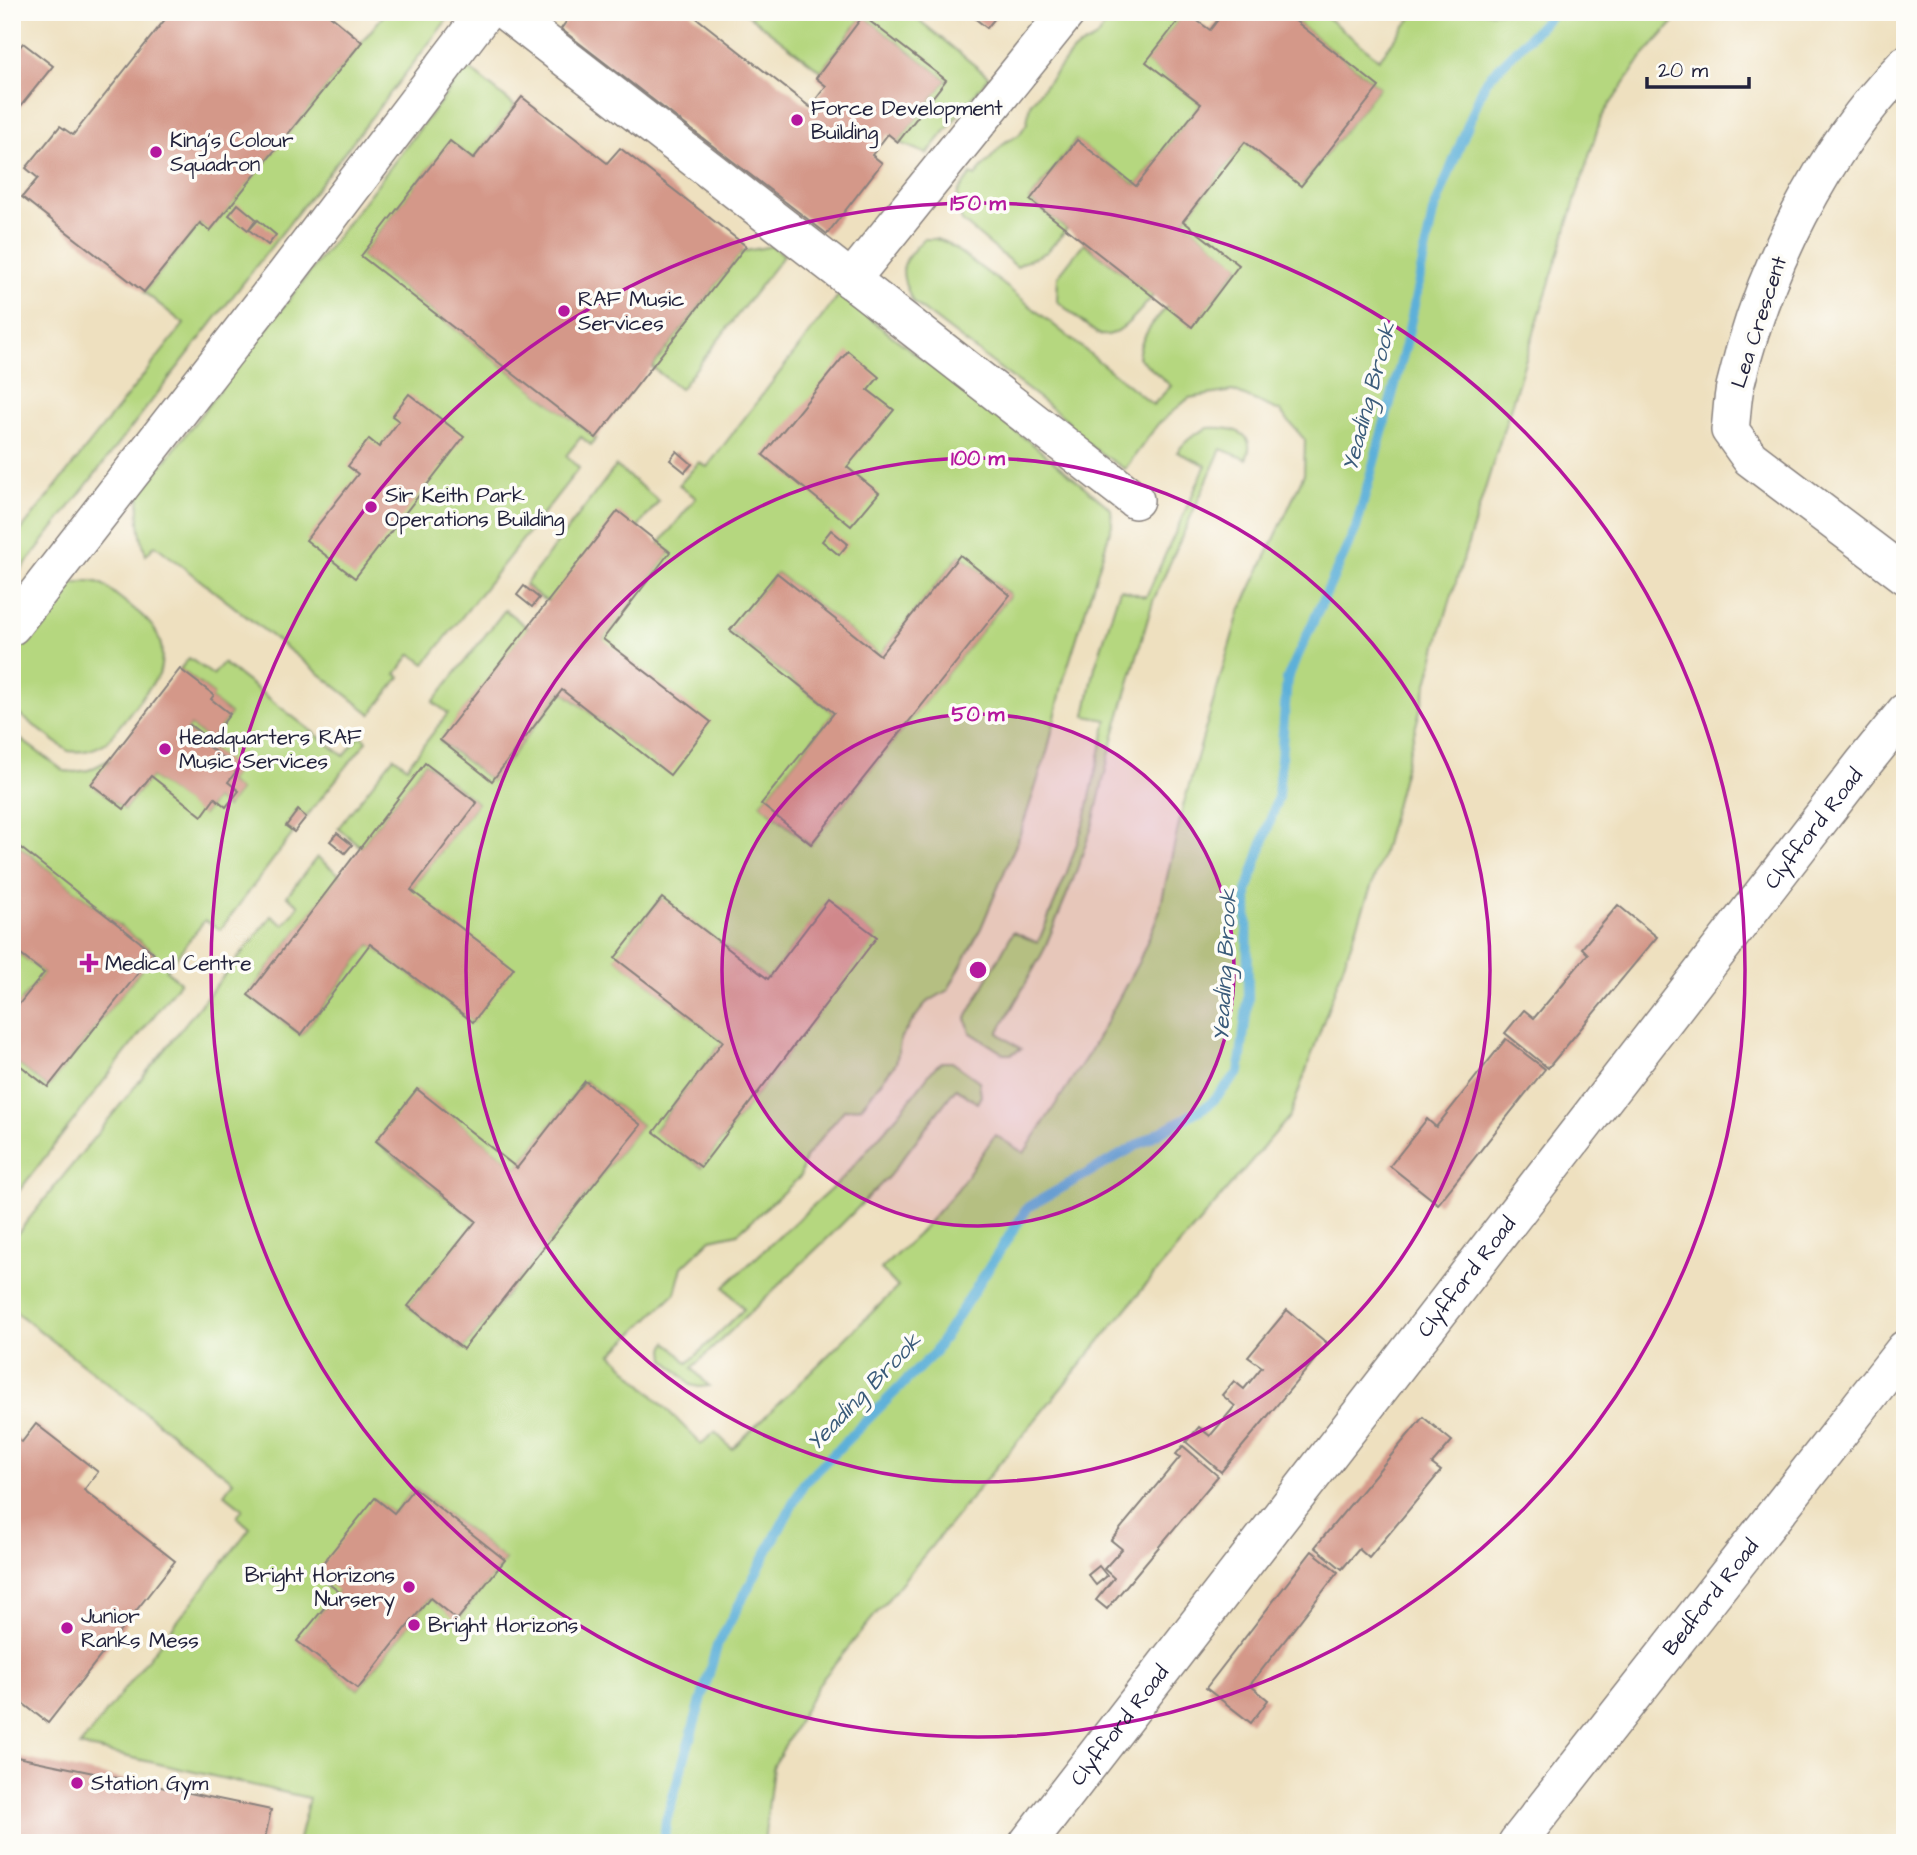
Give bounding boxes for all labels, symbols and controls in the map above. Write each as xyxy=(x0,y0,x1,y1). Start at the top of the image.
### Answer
scale bar xyxy=(1647,46,1749,90)
text: 20 m xyxy=(1658,56,1709,85)
place label: Force Development Building xyxy=(811,94,1003,149)
marker: Force Development Building xyxy=(789,112,805,128)
place label: King's Colour Squadron xyxy=(170,126,294,179)
marker: King's Colour Squadron xyxy=(148,144,164,160)
text: 150 m xyxy=(950,189,1006,218)
street label: Lea Crescent xyxy=(1724,252,1794,392)
place label: RAF Music Services xyxy=(578,285,684,338)
marker: RAF Music Services xyxy=(556,303,572,319)
water label: Yeading Brook xyxy=(1334,318,1405,475)
text: 100 m xyxy=(951,444,1006,473)
place label: Sir Keith Park Operations Building xyxy=(385,481,565,536)
marker: Sir Keith Park Operations Building xyxy=(363,499,379,515)
text: 50 m xyxy=(952,700,1005,729)
place label: Headquarters RAF Music Services xyxy=(179,723,362,776)
marker: Headquarters RAF Music Services xyxy=(157,741,173,757)
street label: Clyfford Road xyxy=(1757,762,1869,895)
water label: Yeading Brook xyxy=(1205,887,1246,1042)
place label: Medical Centre xyxy=(105,949,252,978)
marker: Medical Centre xyxy=(79,953,99,973)
centre of rings xyxy=(966,958,990,982)
street label: Clyfford Road xyxy=(1410,1210,1522,1343)
water label: Yeading Brook xyxy=(799,1325,930,1459)
street label: Bedford Road xyxy=(1656,1532,1765,1661)
place label: Bright Horizons Nursery xyxy=(245,1561,395,1616)
marker: Bright Horizons Nursery xyxy=(401,1579,417,1595)
place label: Junior Ranks Mess xyxy=(81,1602,199,1655)
place label: Bright Horizons xyxy=(428,1611,578,1642)
marker: Bright Horizons xyxy=(406,1617,422,1633)
marker: Junior Ranks Mess xyxy=(59,1620,75,1636)
street label: Clyfford Road xyxy=(1063,1659,1175,1792)
place label: Station Gym xyxy=(91,1769,209,1800)
marker: Station Gym xyxy=(69,1775,85,1791)

